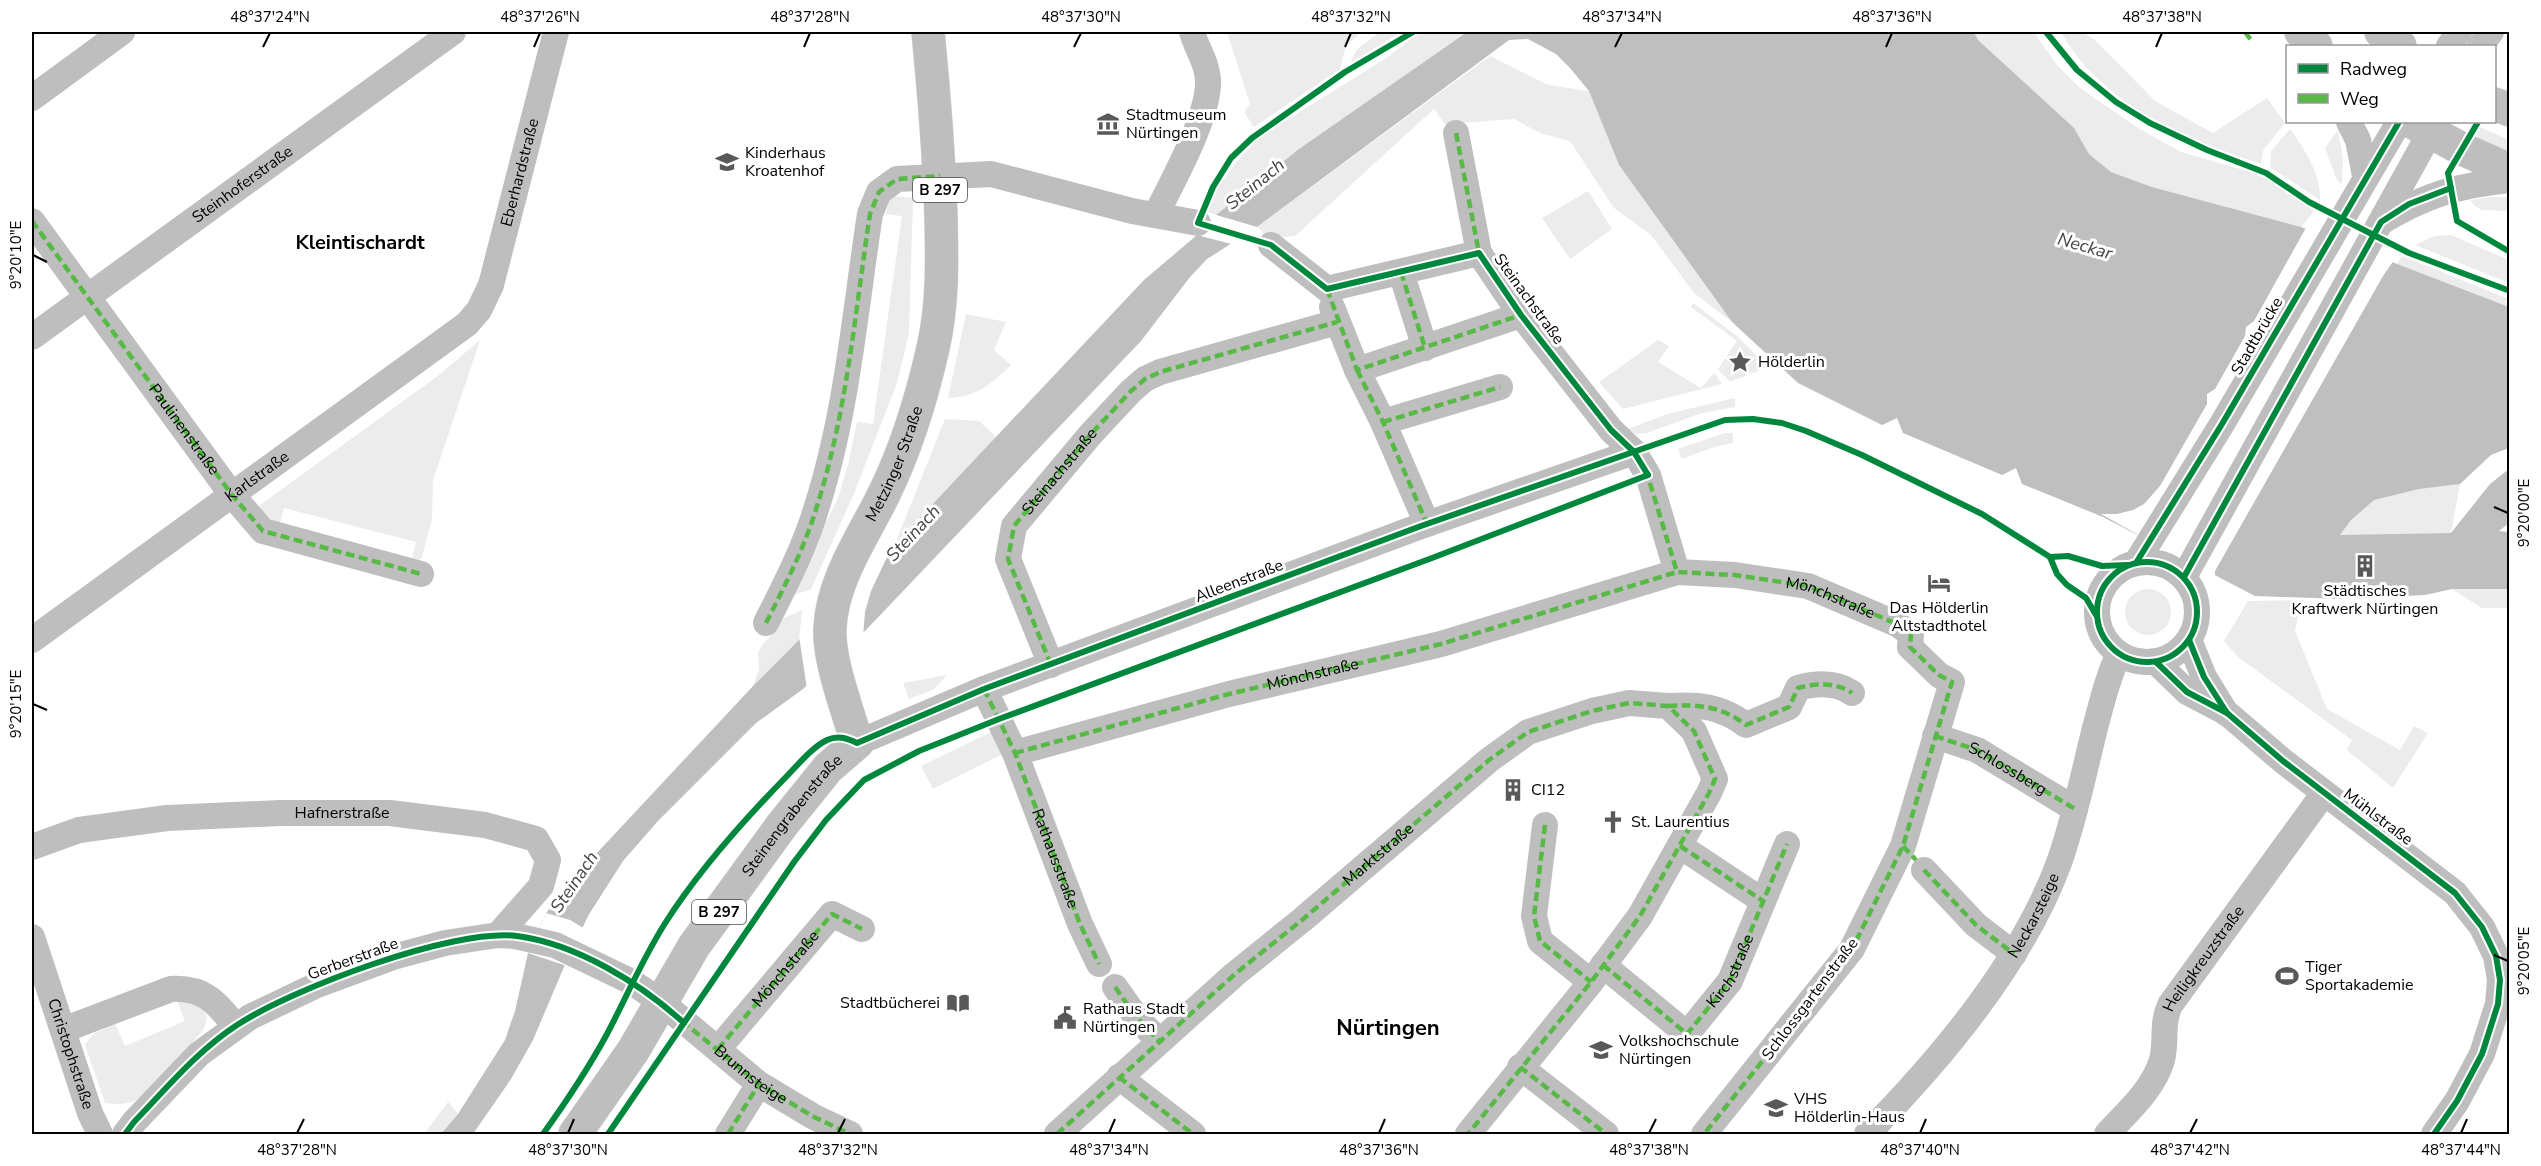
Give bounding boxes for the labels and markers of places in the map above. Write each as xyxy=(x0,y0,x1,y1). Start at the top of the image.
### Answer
place label: Stadtmuseum Nürtingen xyxy=(1126,104,1226,144)
museum icon: Stadtmuseum Nürtingen xyxy=(1095,111,1121,137)
place label: Kinderhaus Kroatenhof xyxy=(745,142,826,182)
school or university icon: Kinderhaus Kroatenhof xyxy=(714,149,740,175)
place icon: Hölderlin xyxy=(1727,349,1753,375)
place label: Hölderlin xyxy=(1758,351,1825,373)
building icon: Städtisches Kraftwerk Nürtingen xyxy=(2352,553,2378,579)
hotel icon: Das Hölderlin Altstadthotel xyxy=(1926,570,1952,596)
place label: Städtisches Kraftwerk Nürtingen xyxy=(2292,580,2438,620)
place label: Das Hölderlin Altstadthotel xyxy=(1890,597,1989,637)
building icon: CI12 xyxy=(1500,777,1526,803)
place label: CI12 xyxy=(1531,779,1565,801)
church icon: St. Laurentius xyxy=(1600,809,1626,835)
place label: St. Laurentius xyxy=(1631,811,1730,833)
place label: Tiger Sportakademie xyxy=(2305,956,2413,996)
sports icon: Tiger Sportakademie xyxy=(2274,963,2300,989)
library icon: Stadtbücherei xyxy=(945,990,971,1016)
place label: Stadtbücherei xyxy=(840,992,940,1014)
place label: Rathaus Stadt Nürtingen xyxy=(1083,998,1185,1038)
public building icon: Rathaus Stadt Nürtingen xyxy=(1052,1005,1078,1031)
place label: Volkshochschule Nürtingen xyxy=(1618,1030,1739,1070)
school or university icon: Volkshochschule Nürtingen xyxy=(1588,1037,1614,1063)
place label: VHS Hölderlin-Haus xyxy=(1793,1088,1905,1128)
school or university icon: VHS Hölderlin-Haus xyxy=(1763,1095,1789,1121)

